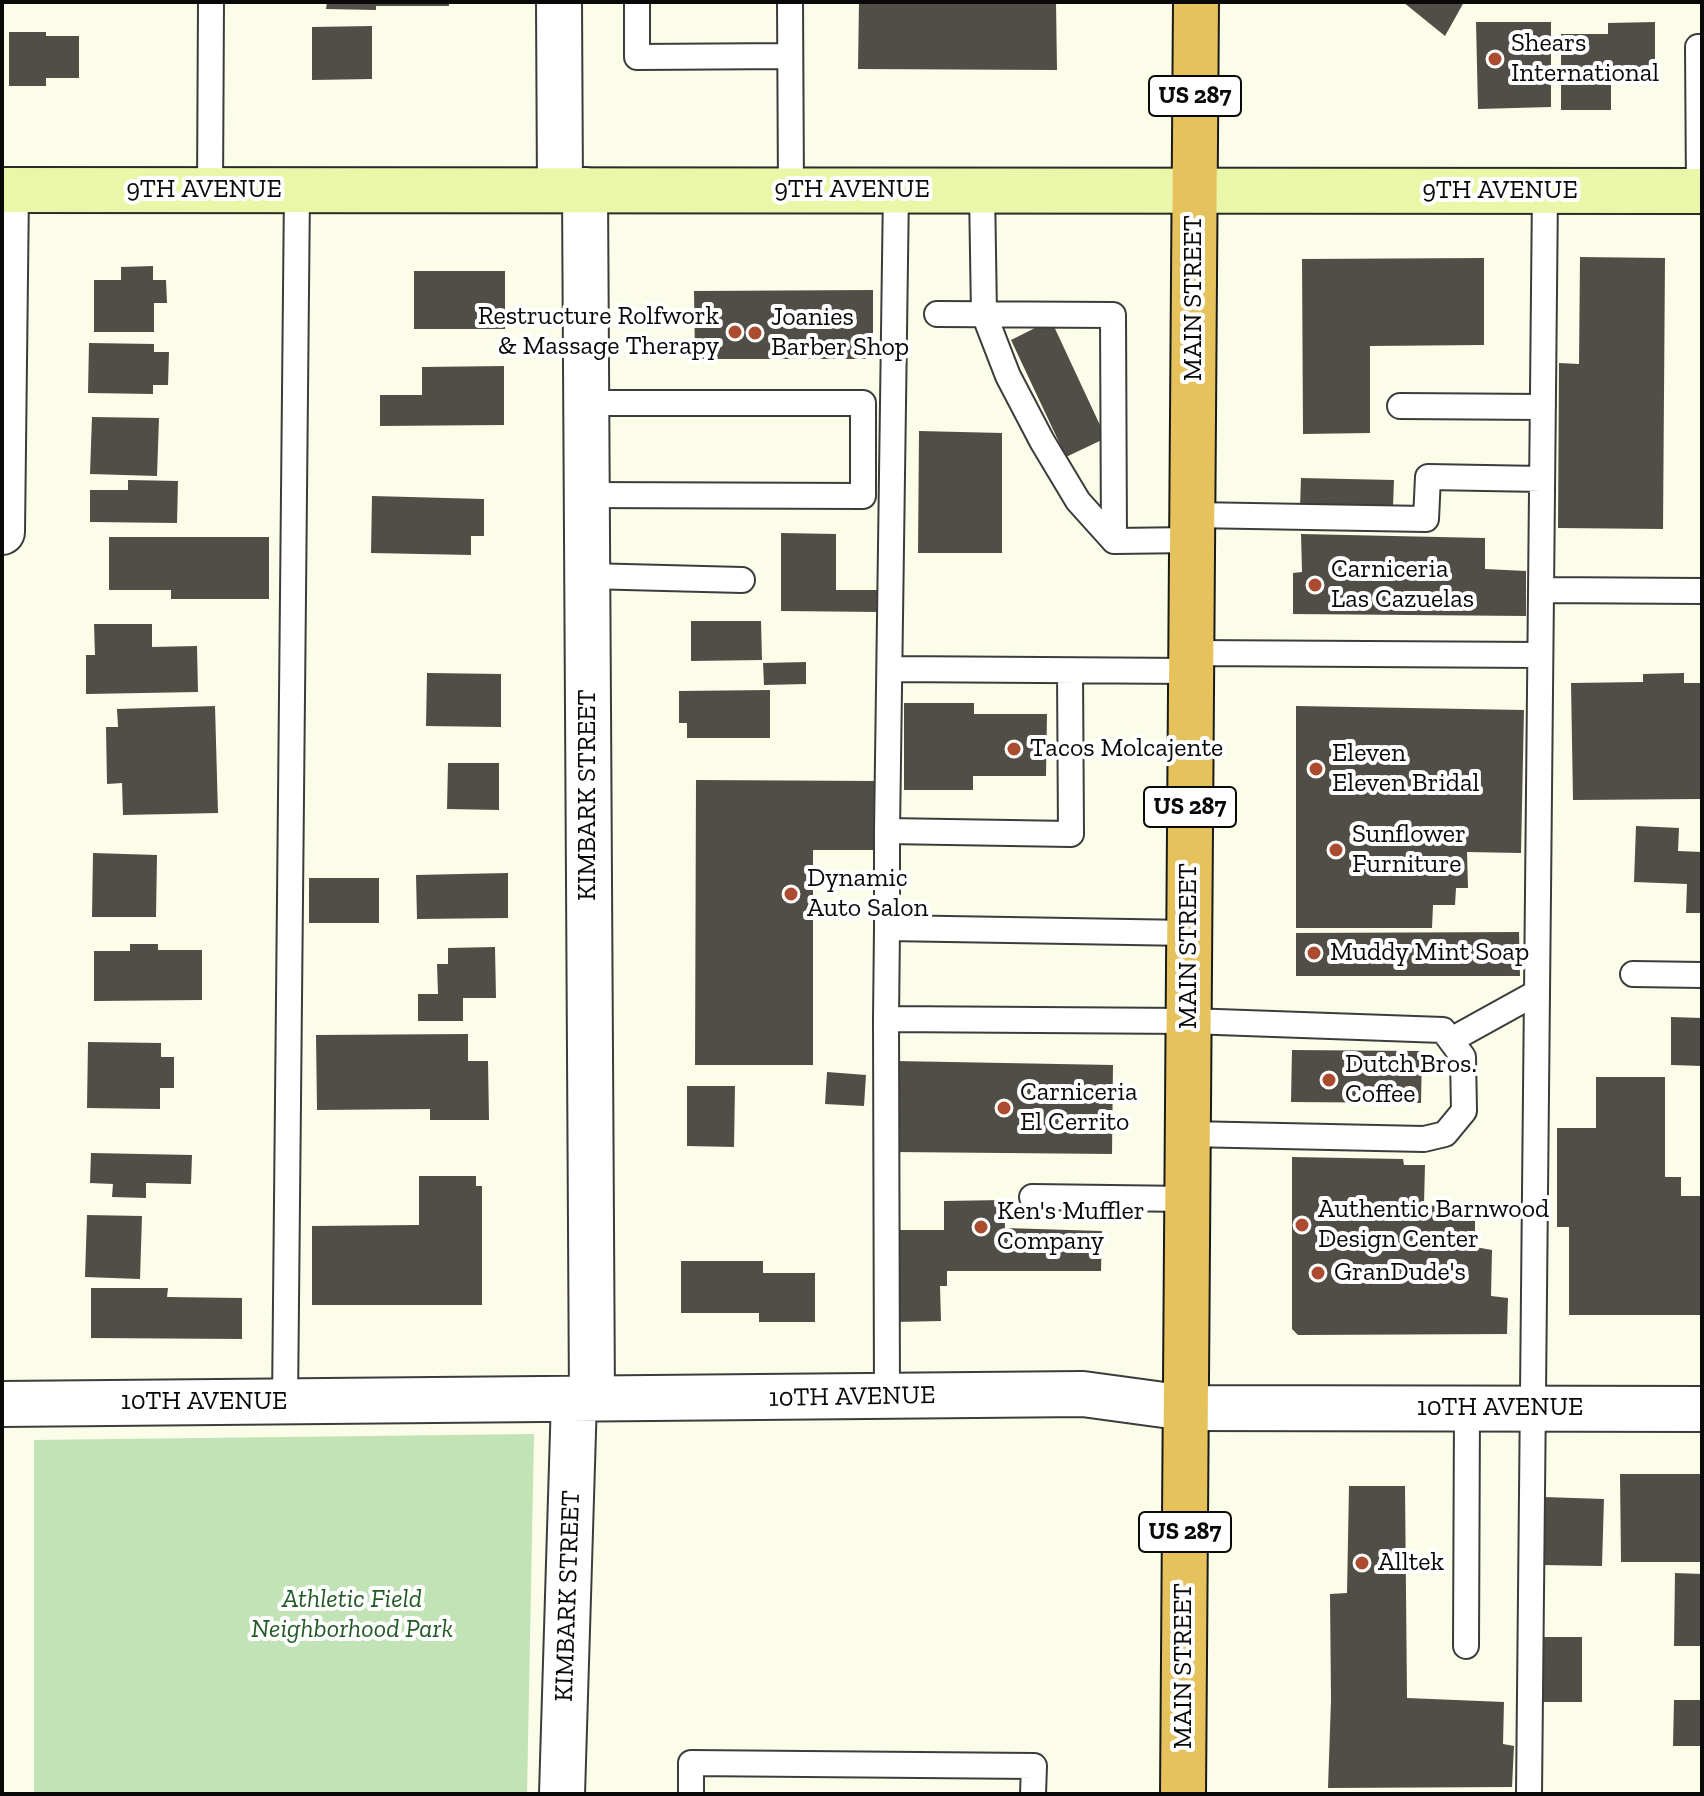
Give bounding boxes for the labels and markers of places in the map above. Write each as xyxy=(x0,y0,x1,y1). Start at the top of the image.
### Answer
place label: Shears International xyxy=(1511,28,1659,90)
marker: Shears International xyxy=(1486,50,1504,68)
place label: Restructure Rolfwork & Massage Therapy xyxy=(478,301,719,362)
place label: Joanies Barber Shop xyxy=(771,302,909,364)
marker: Restructure Rolfwork & Massage Therapy xyxy=(726,323,744,341)
marker: Joanies Barber Shop xyxy=(746,324,764,342)
place label: Carniceria Las Cazuelas xyxy=(1331,554,1474,616)
marker: Carniceria Las Cazuelas xyxy=(1306,576,1324,594)
place label: Tacos Molcajente xyxy=(1030,733,1223,765)
place label: Eleven Eleven Bridal xyxy=(1332,738,1479,800)
marker: Tacos Molcajente xyxy=(1005,740,1023,758)
marker: Eleven Eleven Bridal xyxy=(1307,760,1325,778)
place label: Sunflower Furniture xyxy=(1352,819,1466,880)
marker: Sunflower Furniture xyxy=(1327,841,1345,859)
place label: Dynamic Auto Salon xyxy=(807,863,928,924)
marker: Dynamic Auto Salon xyxy=(782,885,800,903)
place label: Muddy Mint Soap xyxy=(1330,937,1529,969)
marker: Muddy Mint Soap xyxy=(1305,944,1323,962)
place label: Dutch Bros. Coffee xyxy=(1345,1049,1477,1110)
marker: Dutch Bros. Coffee xyxy=(1320,1071,1338,1089)
place label: Carniceria El Cerrito xyxy=(1020,1077,1137,1138)
marker: Carniceria El Cerrito xyxy=(995,1099,1013,1117)
place label: Authentic Barnwood Design Center xyxy=(1318,1194,1549,1256)
place label: Ken's Muffler Company xyxy=(997,1196,1145,1258)
marker: Authentic Barnwood Design Center xyxy=(1293,1216,1311,1234)
marker: Ken's Muffler Company xyxy=(972,1218,990,1236)
place label: GranDude's xyxy=(1334,1257,1466,1289)
marker: GranDude's xyxy=(1309,1264,1327,1282)
place label: Alltek xyxy=(1378,1547,1444,1579)
marker: Alltek xyxy=(1353,1554,1371,1572)

